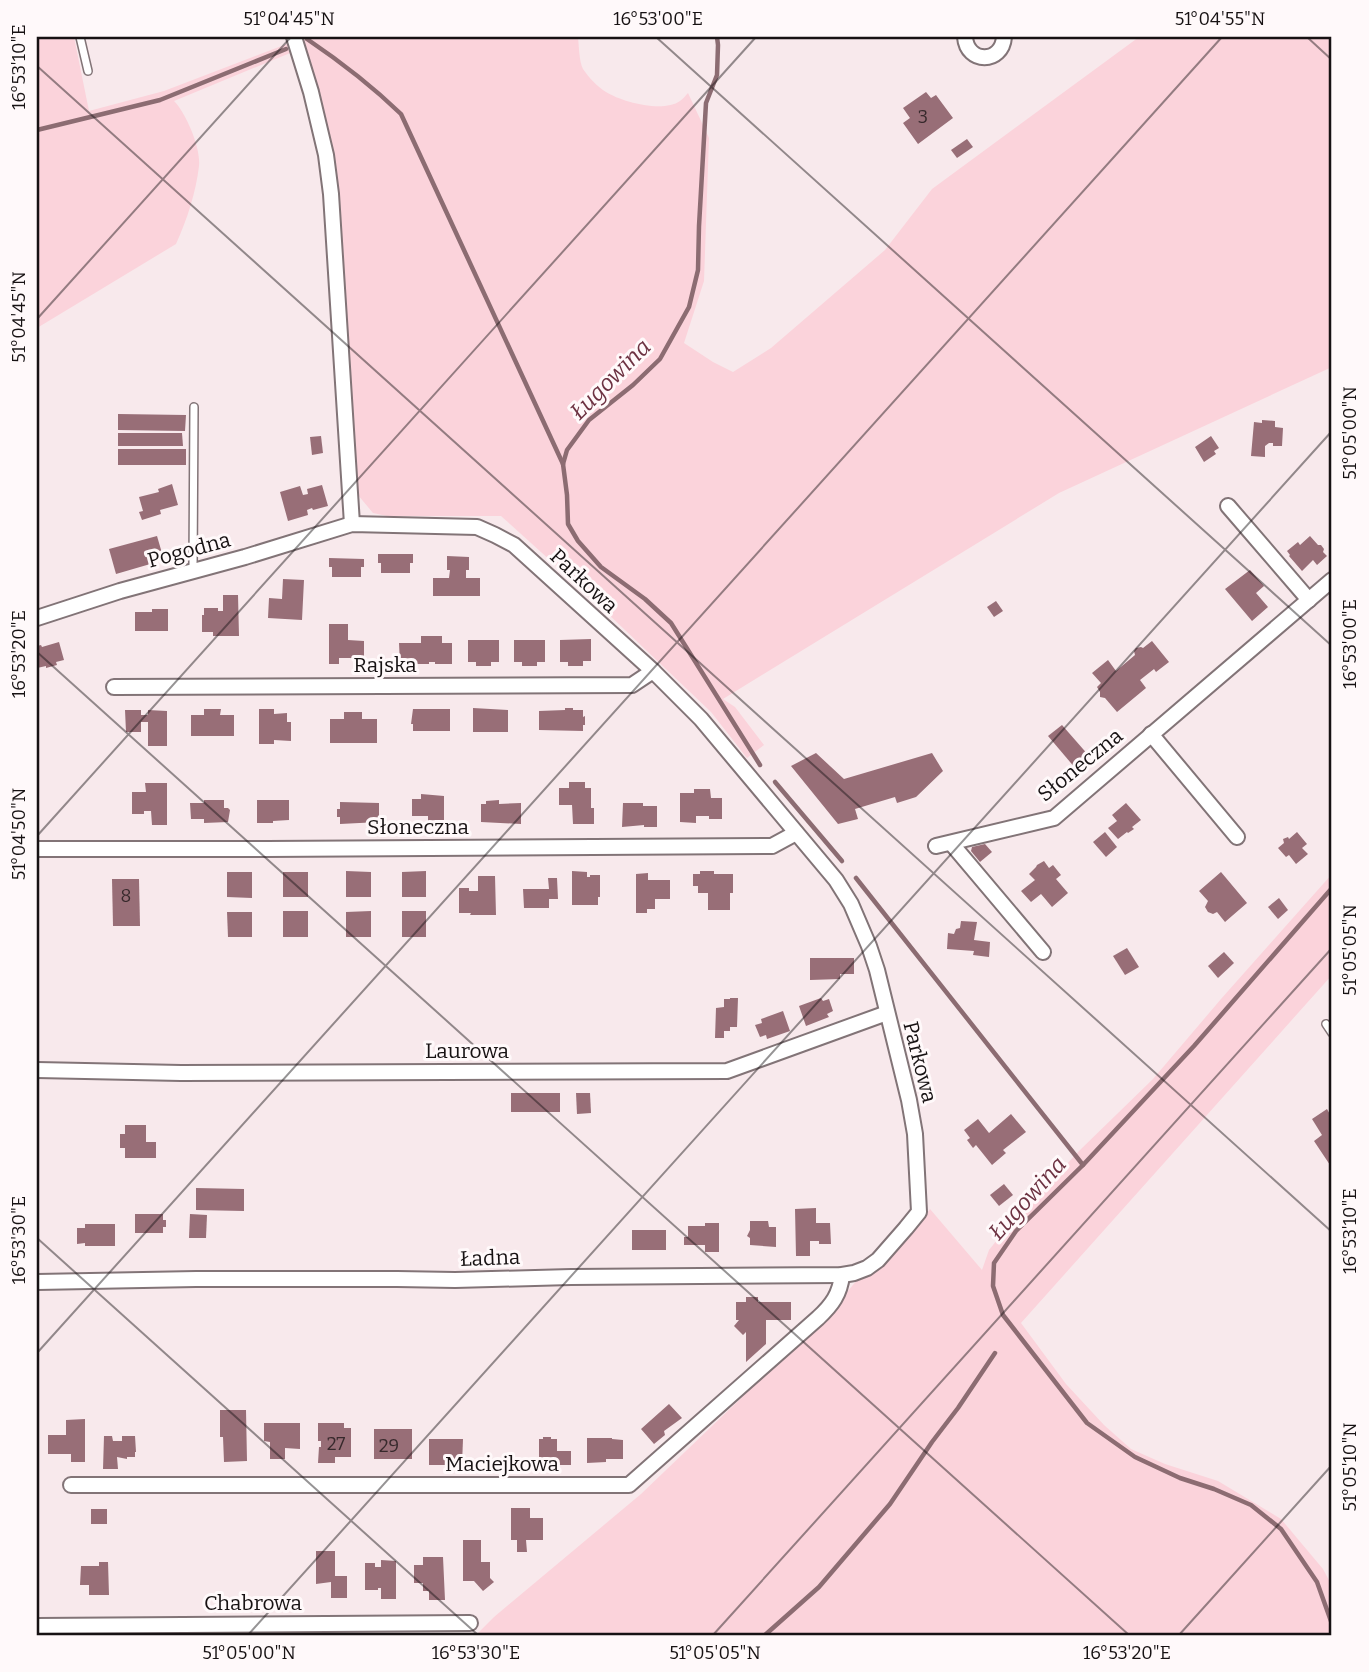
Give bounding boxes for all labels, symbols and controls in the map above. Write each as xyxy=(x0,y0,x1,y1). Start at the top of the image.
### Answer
text: 51°04'45"N xyxy=(243,8,335,30)
text: 16°53'00"E xyxy=(613,8,703,30)
text: 51°04'55"N xyxy=(1175,8,1265,30)
text: 16°53'10"E xyxy=(8,24,30,110)
house number: 3 xyxy=(918,106,928,128)
text: 51°04'45"N xyxy=(8,271,30,363)
water label: Ługowina xyxy=(564,333,656,425)
text: 51°05'00"N xyxy=(1339,386,1361,480)
street label: Pogodna xyxy=(145,526,234,574)
street label: Parkowa xyxy=(545,543,624,619)
text: 16°53'00"E xyxy=(1339,599,1361,689)
text: 16°53'20"E xyxy=(8,610,30,698)
street label: Rajska xyxy=(353,652,417,678)
street label: Słoneczna xyxy=(1032,722,1128,807)
text: 51°04'50"N xyxy=(8,788,30,880)
street label: Słoneczna xyxy=(367,814,470,840)
house number: 8 xyxy=(121,885,131,907)
text: 51°05'05"N xyxy=(1339,904,1361,996)
street label: Parkowa xyxy=(897,1019,943,1106)
street label: Laurowa xyxy=(425,1038,510,1064)
water label: Ługowina xyxy=(982,1150,1072,1246)
text: 16°53'10"E xyxy=(1339,1188,1361,1274)
text: 16°53'30"E xyxy=(8,1196,30,1284)
street label: Ładna xyxy=(459,1244,521,1272)
text: 51°05'10"N xyxy=(1339,1422,1361,1512)
house number: 27 xyxy=(327,1433,345,1455)
house number: 29 xyxy=(379,1435,399,1457)
street label: Maciejkowa xyxy=(445,1451,560,1477)
street label: Chabrowa xyxy=(204,1590,302,1616)
text: 51°05'00"N xyxy=(202,1642,296,1664)
text: 16°53'30"E xyxy=(432,1642,520,1664)
text: 51°05'05"N xyxy=(669,1642,761,1664)
text: 16°53'20"E xyxy=(1083,1642,1171,1664)

